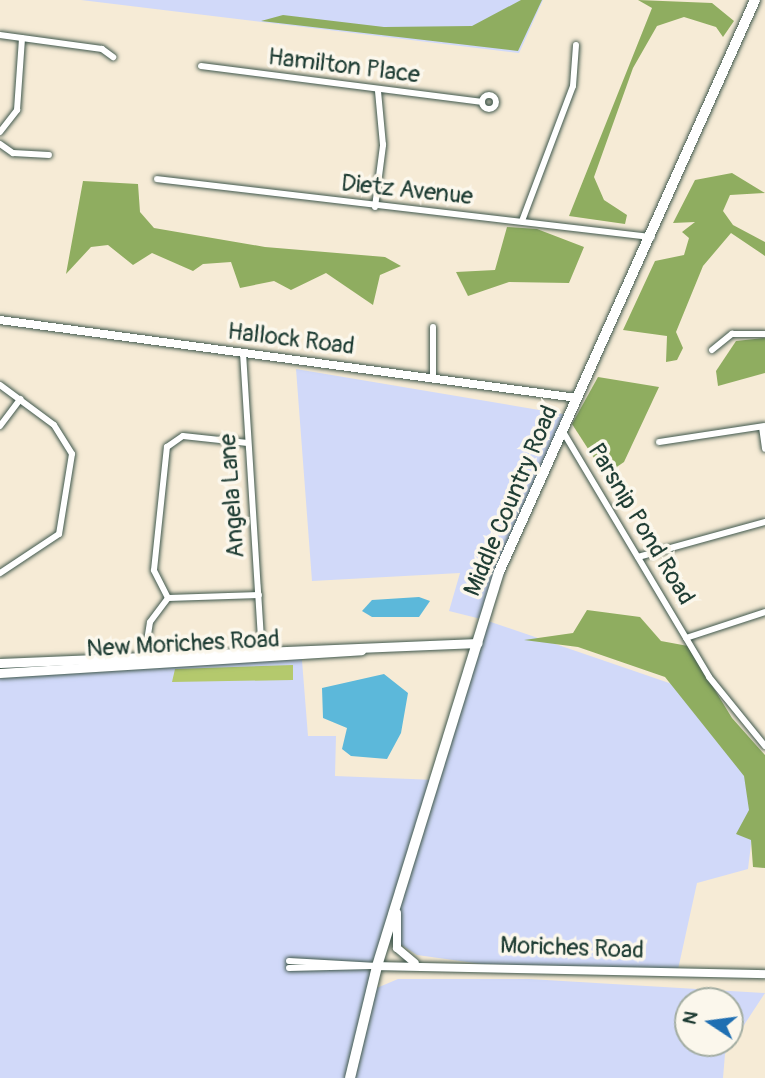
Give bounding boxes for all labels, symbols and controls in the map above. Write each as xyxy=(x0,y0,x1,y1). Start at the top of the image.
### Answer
street label: Hamilton Place xyxy=(266,42,422,90)
street label: Dietz Avenue xyxy=(340,169,474,211)
street label: Hallock Road xyxy=(226,317,356,361)
street label: Middle Country Road xyxy=(458,401,564,601)
street label: Angela Lane xyxy=(213,433,251,559)
street label: Parsnip Pond Road xyxy=(581,438,701,610)
street label: New Moriches Road xyxy=(86,625,280,663)
street label: Moriches Road xyxy=(500,931,644,965)
north arrow xyxy=(674,987,744,1057)
text: N xyxy=(677,1009,704,1027)

